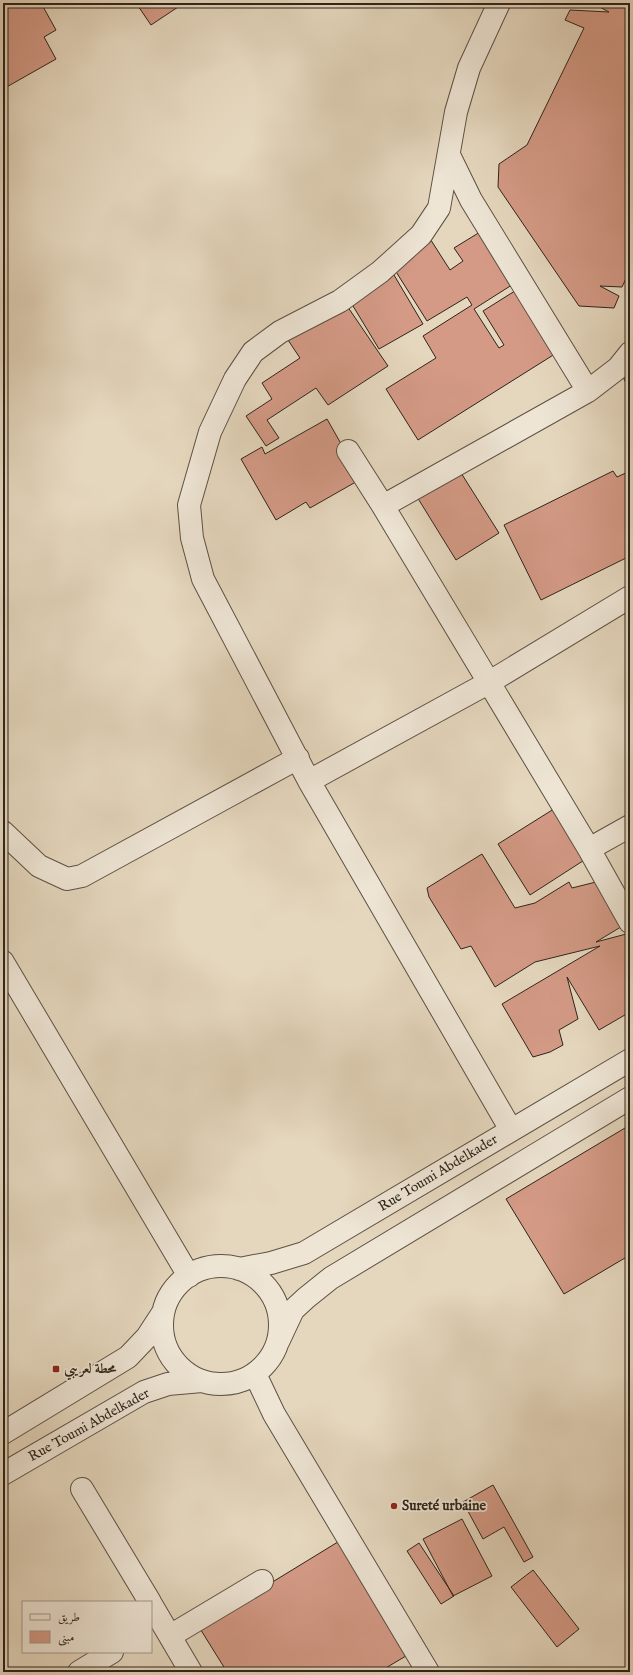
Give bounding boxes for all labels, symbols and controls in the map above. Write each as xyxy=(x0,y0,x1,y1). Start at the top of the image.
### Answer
street label: Rue Toumi Abdelkader xyxy=(375,1130,501,1216)
place label: محطة لعريبي xyxy=(64,1360,117,1381)
marker: محطة لعريبي xyxy=(51,1364,61,1374)
street label: Rue Toumi Abdelkader xyxy=(25,1384,153,1466)
place label: Sureté urbaine xyxy=(402,1497,486,1515)
marker: Sureté urbaine xyxy=(389,1501,399,1511)
legend xyxy=(22,1601,152,1653)
text: طريق xyxy=(58,1610,80,1625)
text: مبنى xyxy=(58,1630,74,1646)

